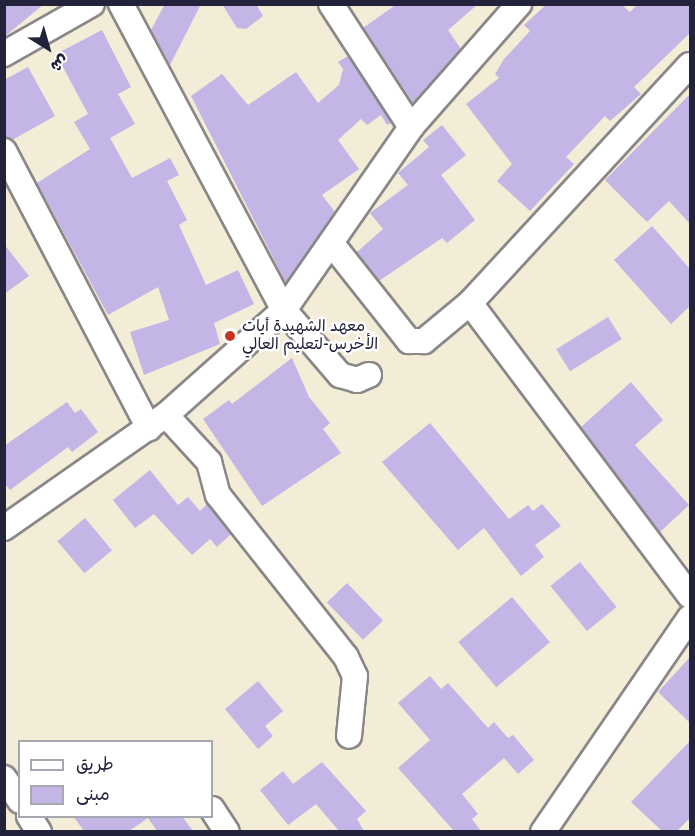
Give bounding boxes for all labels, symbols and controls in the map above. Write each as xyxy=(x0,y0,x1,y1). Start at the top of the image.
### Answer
north arrow xyxy=(18,18,78,78)
text: ش xyxy=(46,50,72,76)
place label: معهد الشهيدة أيات الأخرس-لتعليم العالي xyxy=(242,317,378,355)
marker: معهد الشهيدة أيات الأخرس-لتعليم العالي xyxy=(223,329,237,343)
legend xyxy=(18,740,213,818)
text: طريق xyxy=(76,754,114,775)
text: مبنى xyxy=(76,784,110,805)

